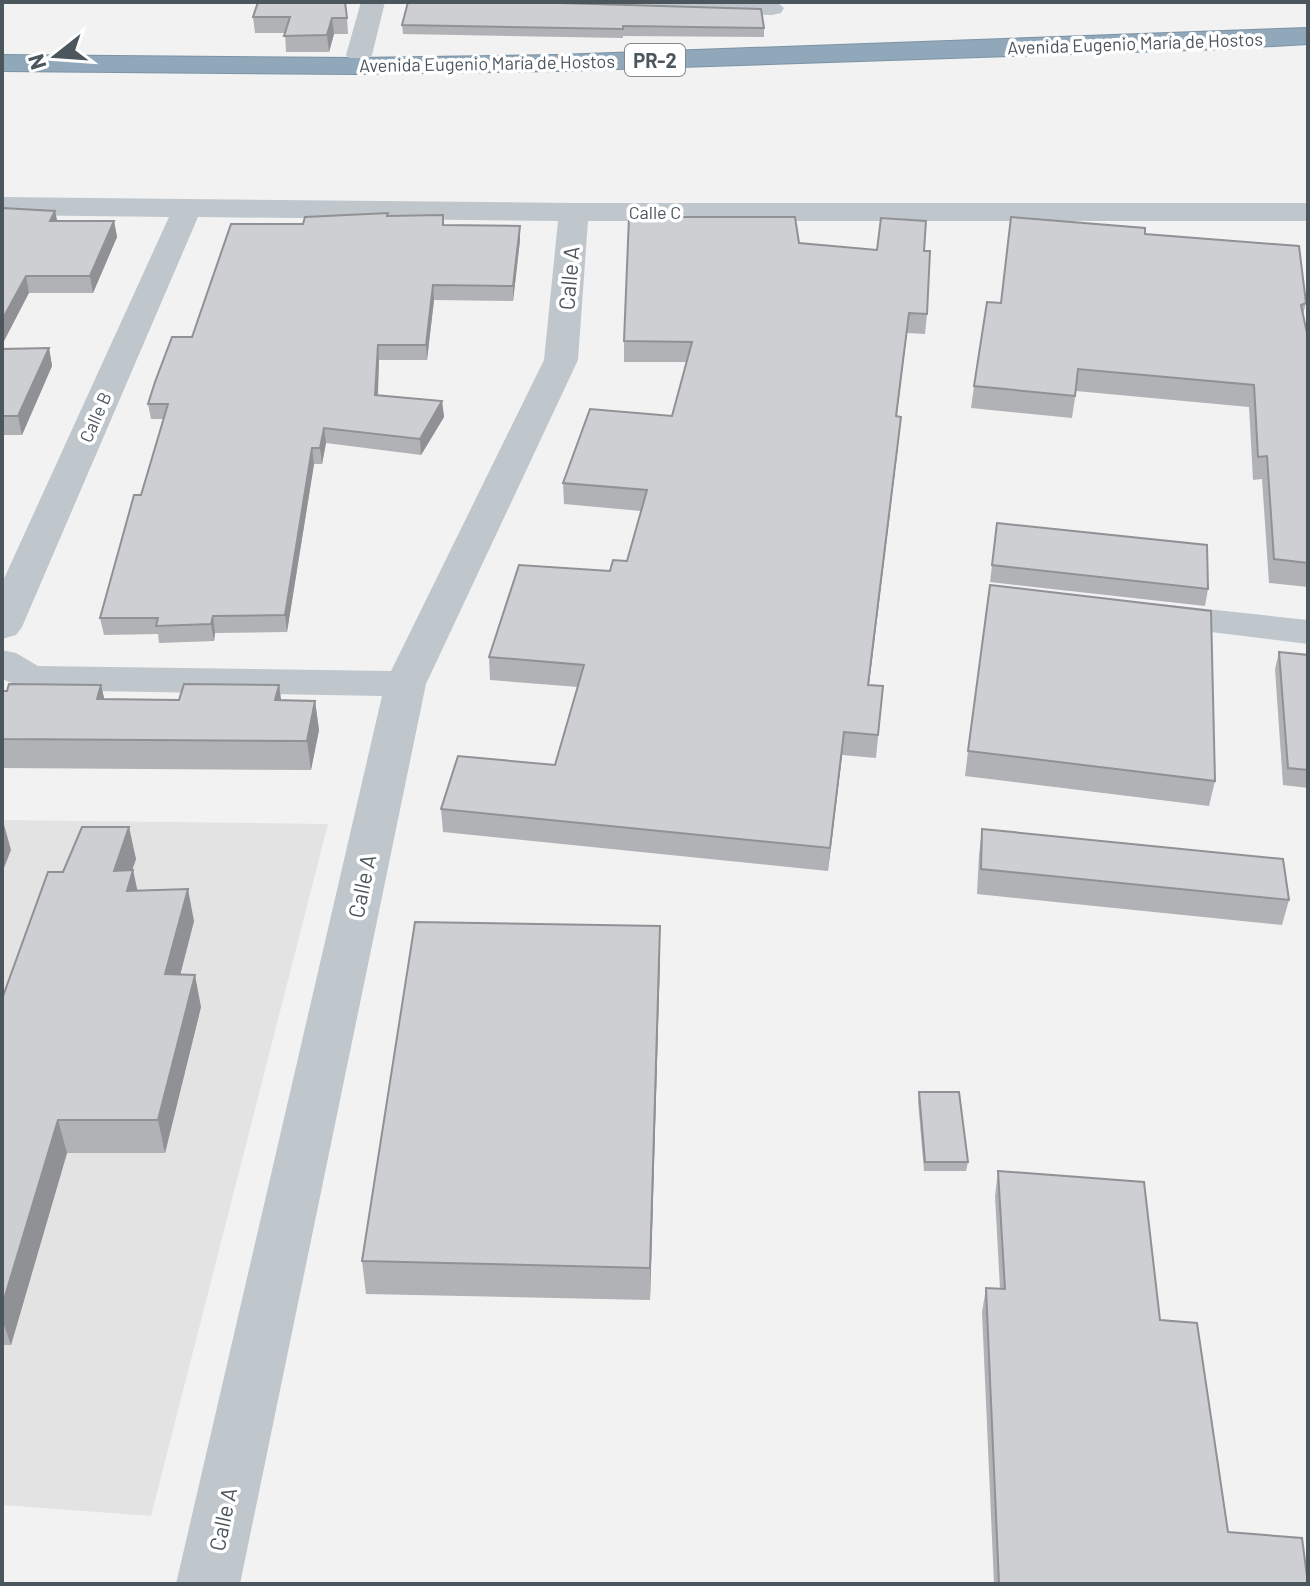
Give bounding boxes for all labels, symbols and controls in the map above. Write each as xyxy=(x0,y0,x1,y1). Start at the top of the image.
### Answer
north arrow xyxy=(16,16,96,96)
street label: Avenida Eugenio María de Hostos xyxy=(1007,28,1263,58)
road number: PR-2 xyxy=(625,44,685,76)
street label: Avenida Eugenio María de Hostos xyxy=(359,50,615,76)
text: N xyxy=(21,51,50,73)
street label: Calle C xyxy=(629,201,681,223)
street label: Calle A xyxy=(552,245,584,311)
street label: Calle B xyxy=(74,388,116,446)
street label: Calle A xyxy=(342,852,380,920)
street label: Calle A xyxy=(203,1485,241,1553)

